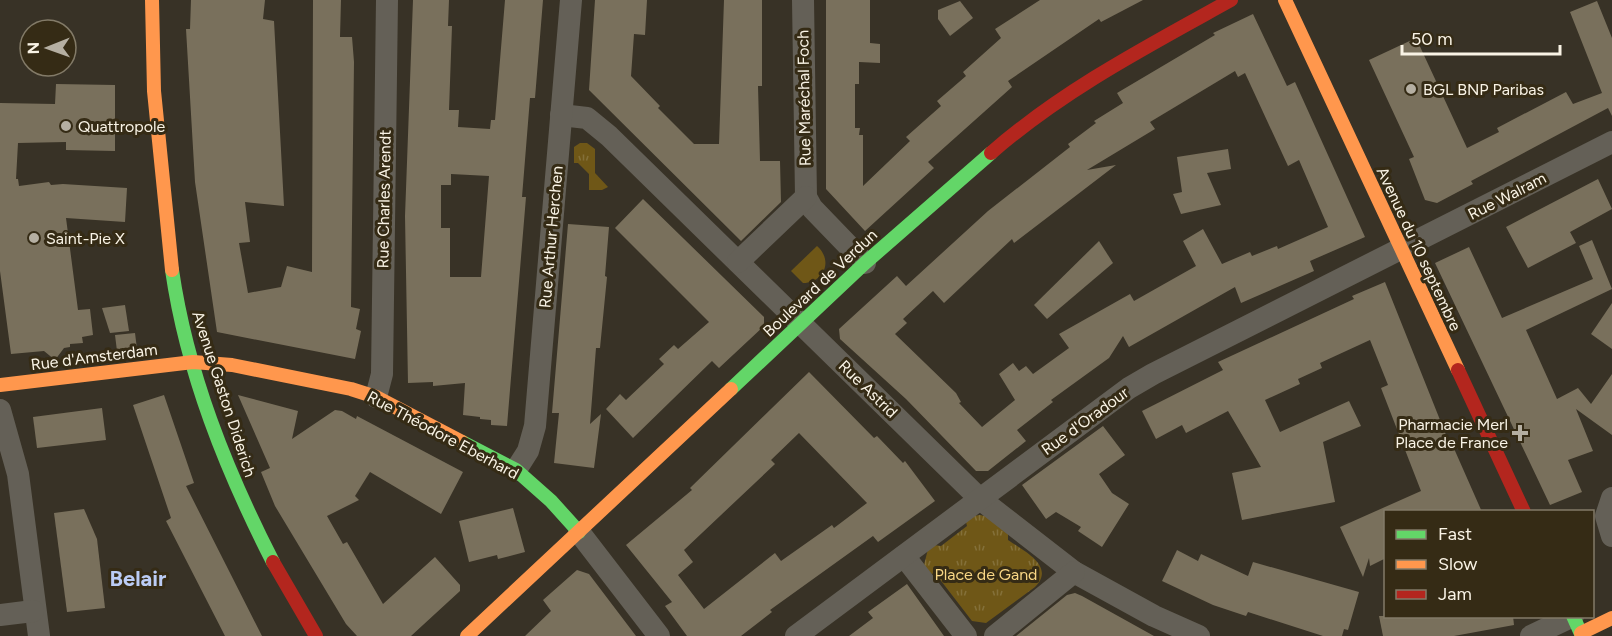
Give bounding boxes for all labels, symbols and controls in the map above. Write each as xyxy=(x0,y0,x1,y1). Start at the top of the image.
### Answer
north arrow xyxy=(18,18,78,78)
scale bar xyxy=(1402,18,1560,56)
text: 50 m xyxy=(1411,28,1453,50)
street label: Rue Maréchal Foch xyxy=(793,30,815,166)
text: N xyxy=(24,42,43,55)
place label: BGL BNP Paribas xyxy=(1423,80,1544,99)
marker: BGL BNP Paribas xyxy=(1404,82,1418,96)
place label: Quattropole xyxy=(78,117,166,136)
marker: Quattropole xyxy=(59,119,73,133)
street label: Rue Charles Arendt xyxy=(373,130,395,268)
street label: Avenue du 10 septembre xyxy=(1373,164,1465,334)
street label: Rue Arthur Herchen xyxy=(535,165,567,309)
street label: Rue Walram xyxy=(1465,168,1549,224)
street label: Boulevard de Verdun xyxy=(759,225,881,341)
place label: Saint-Pie X xyxy=(46,229,125,248)
marker: Saint-Pie X xyxy=(27,231,41,245)
street label: Avenue Gaston Diderich xyxy=(188,309,260,480)
street label: Rue d'Amsterdam xyxy=(30,340,158,374)
street label: Rue Astrid xyxy=(835,356,901,422)
street label: Rue d'Oradour xyxy=(1038,383,1133,459)
street label: Rue Théodore Eberhard xyxy=(364,387,522,483)
place label: Pharmacie Merl Place de France xyxy=(1395,415,1508,452)
marker: Pharmacie Merl Place de France xyxy=(1513,426,1527,440)
legend xyxy=(1384,510,1594,618)
text: Fast xyxy=(1438,523,1472,545)
text: Slow xyxy=(1438,553,1477,575)
district label: Belair xyxy=(110,565,167,592)
park label: Place de Gand xyxy=(935,565,1037,584)
text: Jam xyxy=(1438,583,1472,605)

